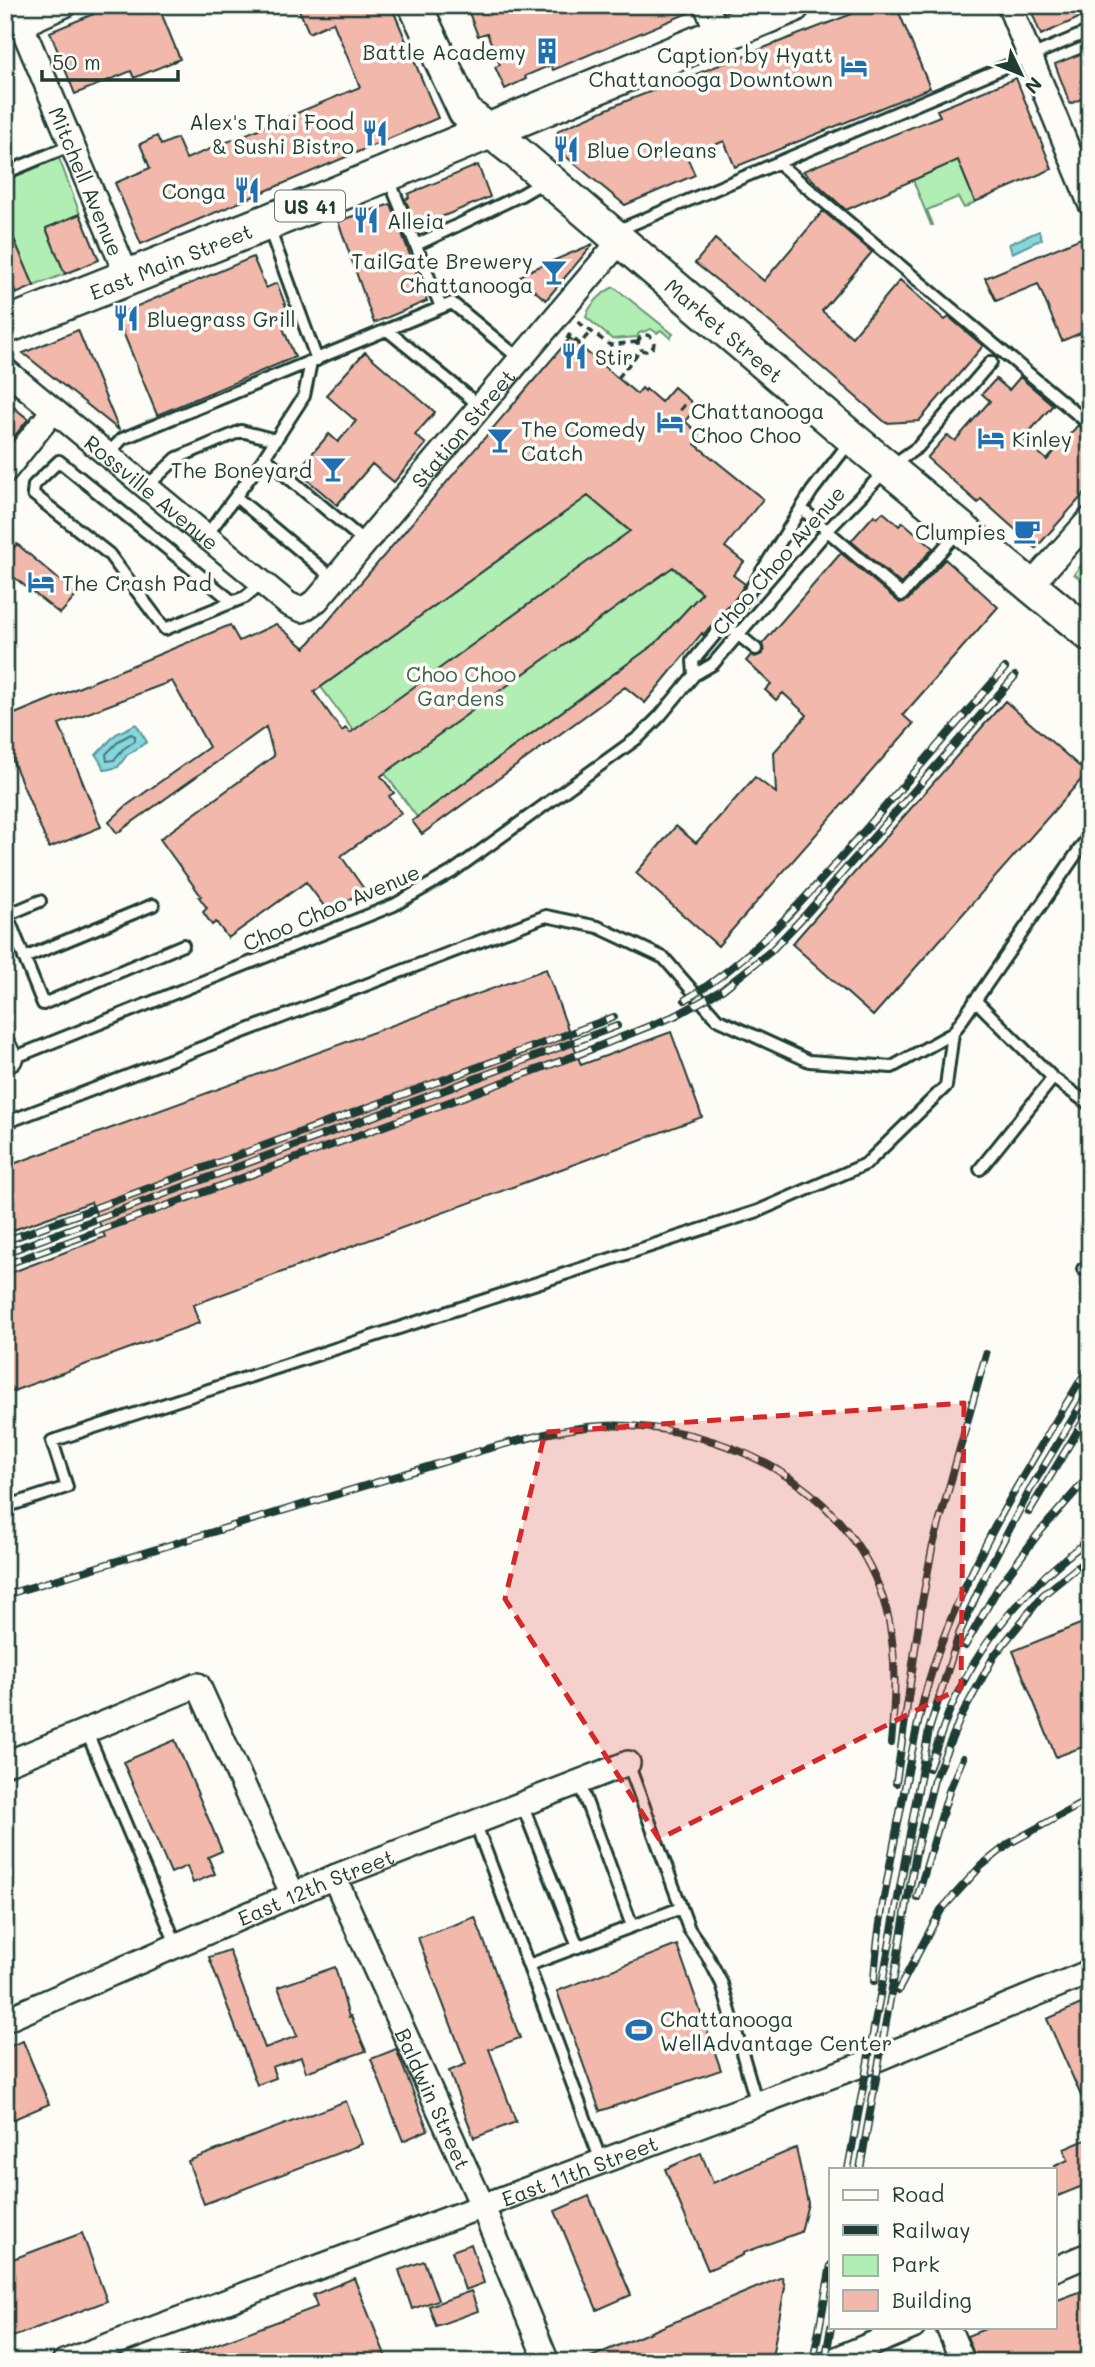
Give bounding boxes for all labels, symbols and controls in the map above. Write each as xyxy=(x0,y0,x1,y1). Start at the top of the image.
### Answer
building icon: Battle Academy xyxy=(532,36,562,66)
scale bar xyxy=(42,38,178,82)
place label: Battle Academy xyxy=(362,38,526,65)
north arrow xyxy=(986,38,1056,108)
place label: Caption by Hyatt Chattanooga Downtown xyxy=(589,41,833,92)
text: 50 m xyxy=(52,48,101,75)
hotel icon: Caption by Hyatt Chattanooga Downtown xyxy=(839,51,869,81)
text: N xyxy=(1020,72,1048,100)
street label: Mitchell Avenue xyxy=(44,102,131,260)
place label: Alex's Thai Food & Sushi Bistro xyxy=(189,108,354,159)
restaurant icon: Alex's Thai Food & Sushi Bistro xyxy=(360,118,390,148)
restaurant icon: Blue Orleans xyxy=(551,134,581,164)
place label: Blue Orleans xyxy=(587,136,717,163)
restaurant icon: Conga xyxy=(232,175,262,205)
place label: Conga xyxy=(162,177,226,204)
road number: US 41 xyxy=(275,190,345,222)
restaurant icon: Alleia xyxy=(351,205,381,235)
place label: Alleia xyxy=(387,207,445,234)
street label: East Main Street xyxy=(85,216,256,305)
place label: TailGate Brewery Chattanooga xyxy=(352,247,533,298)
bar icon: TailGate Brewery Chattanooga xyxy=(539,257,569,287)
street label: Market Street xyxy=(660,272,790,388)
restaurant icon: Bluegrass Grill xyxy=(111,303,141,333)
place label: Bluegrass Grill xyxy=(147,305,296,332)
restaurant icon: Stir xyxy=(559,341,589,371)
place label: Stir xyxy=(595,343,633,370)
street label: Station Street xyxy=(405,363,520,493)
place label: Chattanooga Choo Choo xyxy=(691,397,824,448)
hotel icon: Chattanooga Choo Choo xyxy=(655,407,685,437)
place label: The Comedy Catch xyxy=(521,415,646,466)
hotel icon: Kinley xyxy=(976,423,1006,453)
bar icon: The Comedy Catch xyxy=(485,425,515,455)
place label: Kinley xyxy=(1012,425,1072,452)
street label: Rossville Avenue xyxy=(79,428,225,555)
bar icon: The Boneyard xyxy=(318,454,348,484)
place label: The Boneyard xyxy=(171,456,312,483)
street label: Choo Choo Avenue xyxy=(706,480,850,640)
cafe icon: Clumpies xyxy=(1012,516,1042,546)
place label: Clumpies xyxy=(915,518,1006,545)
hotel icon: The Crash Pad xyxy=(26,567,56,597)
place label: The Crash Pad xyxy=(62,569,212,596)
park label: Choo Choo Gardens xyxy=(406,660,516,711)
street label: Choo Choo Avenue xyxy=(238,858,424,956)
street label: East 12th Street xyxy=(233,1842,397,1931)
place label: Chattanooga WellAdvantage Center xyxy=(660,2005,892,2056)
sports icon: Chattanooga WellAdvantage Center xyxy=(624,2015,654,2045)
street label: Baldwin Street xyxy=(390,2023,478,2174)
street label: East 11th Street xyxy=(497,2128,661,2211)
legend xyxy=(829,2168,1056,2328)
text: Road xyxy=(892,2180,944,2207)
text: Railway xyxy=(892,2216,971,2243)
text: Park xyxy=(892,2250,940,2277)
text: Building xyxy=(892,2286,972,2313)

